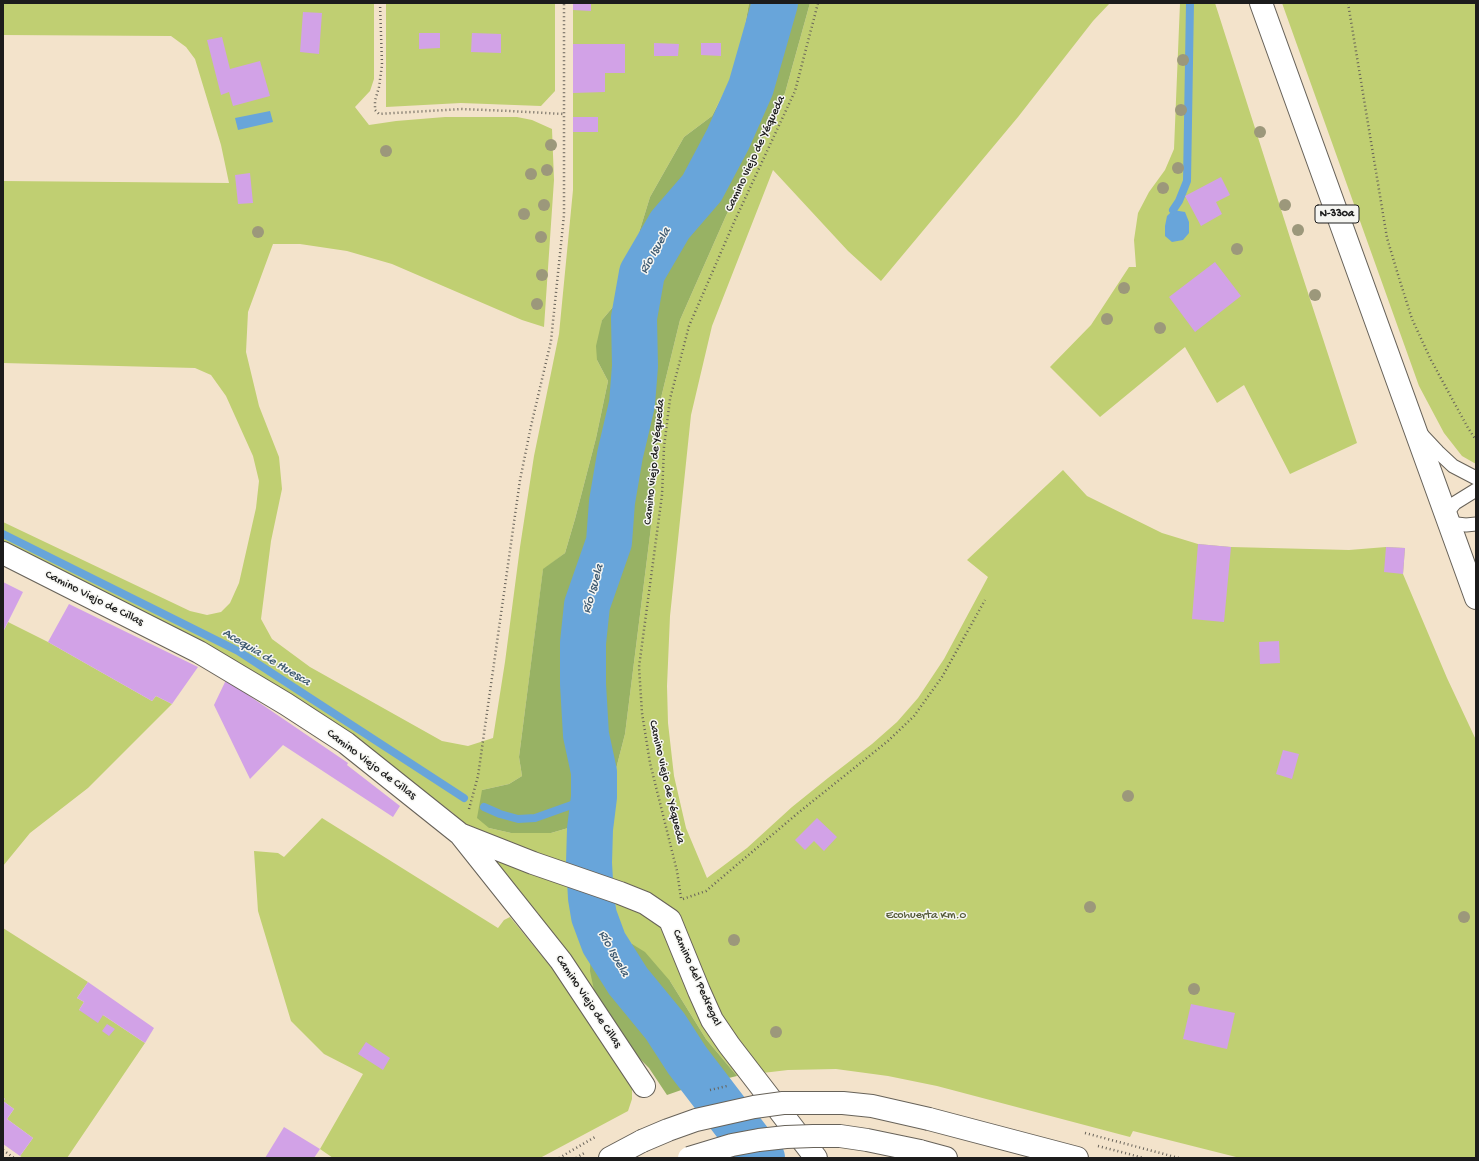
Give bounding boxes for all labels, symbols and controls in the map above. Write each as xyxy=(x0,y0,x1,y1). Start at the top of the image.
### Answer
street label: Camino viejo de Yéqueda xyxy=(723,94,789,214)
road number: N-330a xyxy=(1315,205,1359,223)
water label: Río Isuela xyxy=(637,225,675,277)
street label: Camino viejo de Yéqueda xyxy=(641,398,669,526)
water label: Río Isuela xyxy=(580,563,608,615)
street label: Camino Viejo de Cillas xyxy=(42,568,146,630)
water label: Acequia de Huesca xyxy=(219,626,313,690)
street label: Camino viejo de Yéqueda xyxy=(645,719,687,845)
street label: Camino Viejo de Cillas xyxy=(323,727,419,803)
park label: Ecohuerta Km.0 xyxy=(886,909,966,923)
street label: Camino del Pedregal xyxy=(668,927,724,1029)
water label: Río Isuela xyxy=(594,928,632,980)
street label: Camino Viejo de Cillas xyxy=(552,953,624,1051)

